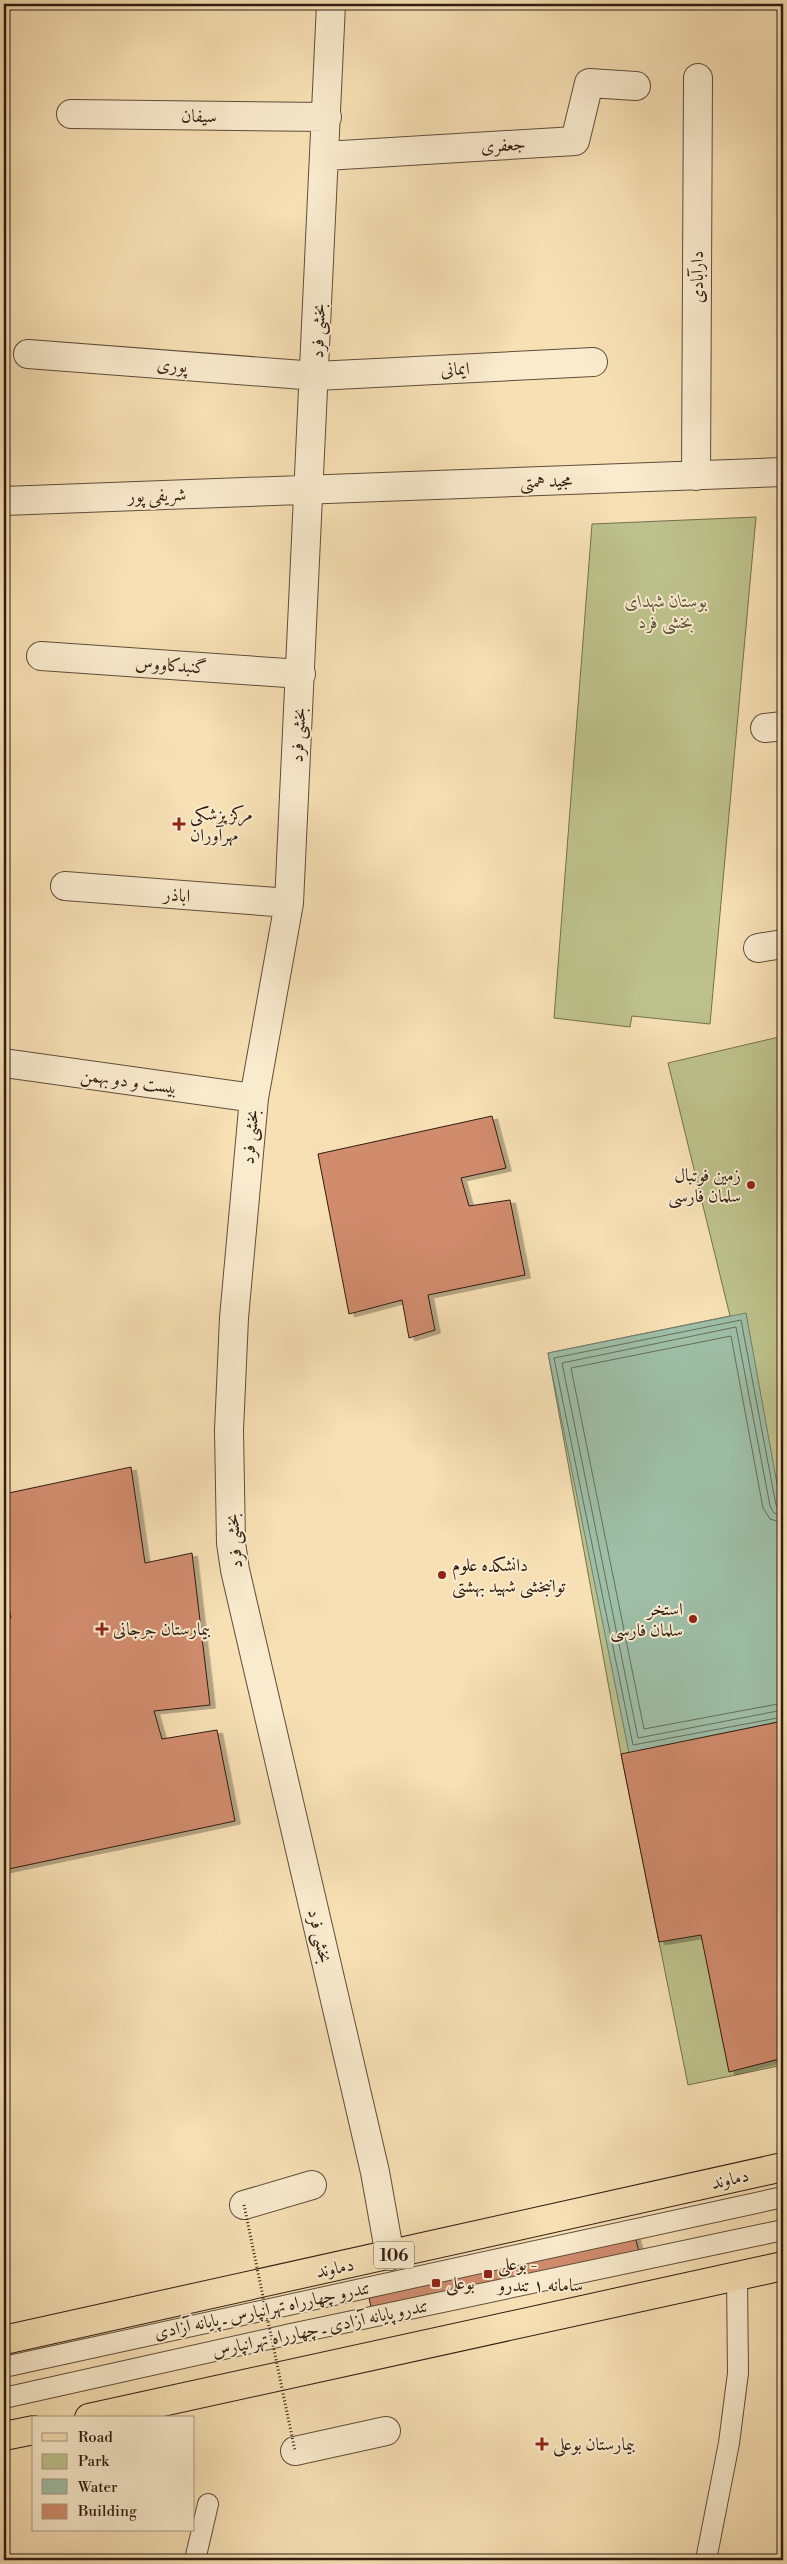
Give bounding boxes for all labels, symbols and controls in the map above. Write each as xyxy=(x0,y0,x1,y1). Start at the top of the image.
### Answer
street label: سیفان xyxy=(181,105,217,128)
street label: جعفری xyxy=(480,132,526,159)
street label: دارآبادی xyxy=(686,251,709,303)
street label: بخشی فرد xyxy=(306,303,332,359)
street label: پوری xyxy=(156,353,190,379)
street label: ایمانی xyxy=(440,357,470,382)
street label: مجید همتی xyxy=(519,469,573,495)
street label: شریفی پور xyxy=(125,483,187,509)
park label: بوستان شهدای بخشی فرد xyxy=(625,590,708,635)
street label: گنبدکاووس xyxy=(134,652,208,679)
street label: بخشی فرد xyxy=(286,707,312,763)
place label: مرکز پزشکی مهرآوران xyxy=(190,803,253,847)
marker: مرکز پزشکی مهرآوران xyxy=(172,817,186,831)
street label: اباذر xyxy=(161,883,191,908)
street label: بیست و دو بهمن xyxy=(79,1063,179,1100)
street label: بخشی فرد xyxy=(237,1109,265,1165)
place label: زمین فوتبال سلمان فارسی xyxy=(668,1164,741,1209)
marker: زمین فوتبال سلمان فارسی xyxy=(745,1179,757,1191)
street label: بخشی فرد xyxy=(221,1513,249,1569)
place label: دانشکده علوم توانبخشی شهید بهشتی xyxy=(452,1554,566,1599)
marker: دانشکده علوم توانبخشی شهید بهشتی xyxy=(436,1569,448,1581)
place label: استخر سلمان فارسی xyxy=(610,1598,683,1643)
marker: استخر سلمان فارسی xyxy=(687,1613,699,1625)
place label: بیمارستان جرجانی xyxy=(113,1618,210,1641)
marker: بیمارستان جرجانی xyxy=(95,1622,109,1636)
street label: بخشی فرد xyxy=(301,1907,337,1966)
street label: دماوند xyxy=(709,2164,751,2195)
road number: 106 xyxy=(374,2242,414,2268)
street label: دماوند xyxy=(314,2253,356,2284)
place label: بوعلی - سامانه ۱ تندرو xyxy=(496,2253,583,2297)
marker: بوعلی - سامانه ۱ تندرو xyxy=(482,2268,494,2280)
place label: بوعلی xyxy=(446,2272,475,2296)
street label: تندرو چهارراه تهرانپارس ـ پایانه آزادی xyxy=(152,2276,372,2346)
marker: بوعلی xyxy=(430,2277,442,2289)
street label: تندرو پایانه آزادی ـ چهارراه تهرانپارس xyxy=(210,2294,430,2364)
legend xyxy=(32,2416,195,2532)
text: Road xyxy=(78,2428,113,2447)
place label: بیمارستان بوعلی xyxy=(553,2433,635,2457)
marker: بیمارستان بوعلی xyxy=(535,2437,549,2451)
text: Park xyxy=(78,2452,110,2471)
text: Water xyxy=(77,2478,118,2497)
text: Building xyxy=(77,2502,137,2521)

